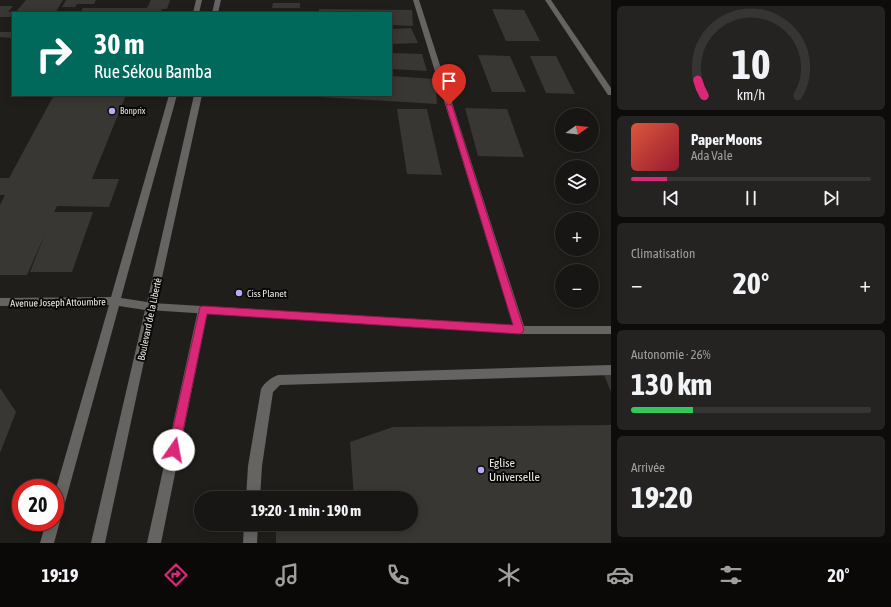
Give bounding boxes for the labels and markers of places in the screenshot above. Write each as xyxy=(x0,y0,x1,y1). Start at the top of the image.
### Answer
pin xyxy=(432,64,466,105)
marker: Bonprix xyxy=(107,106,117,116)
place label: Bonprix xyxy=(120,106,146,116)
marker: Ciss Planet xyxy=(234,288,244,298)
place label: Ciss Planet xyxy=(247,288,287,299)
place label: Eglise Universelle xyxy=(489,456,540,484)
marker: Eglise Universelle xyxy=(476,465,486,475)

